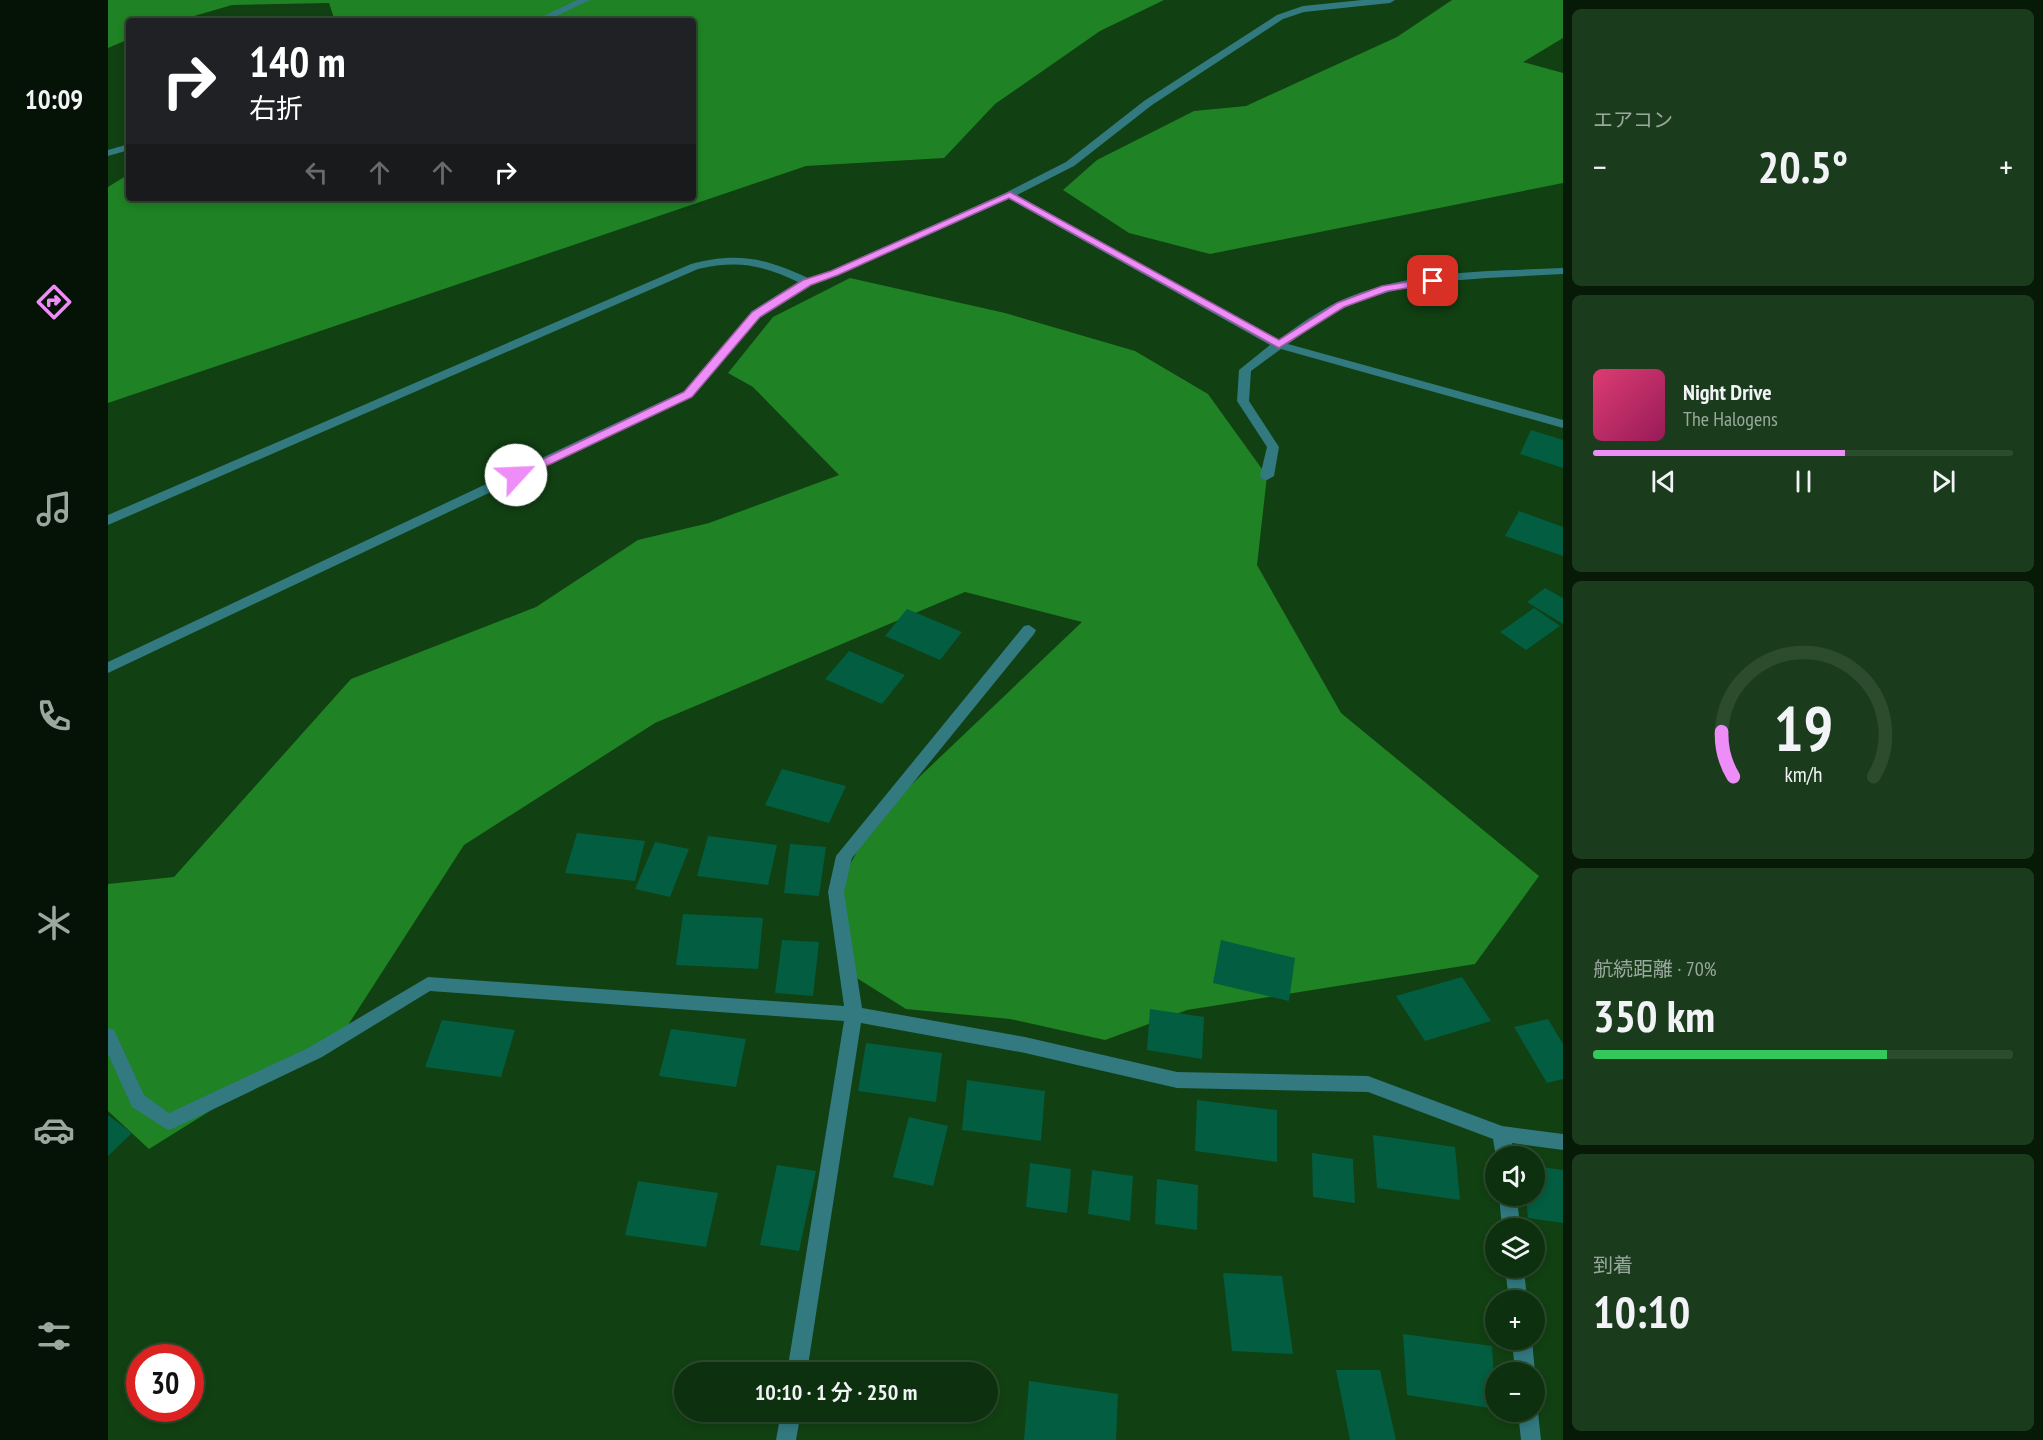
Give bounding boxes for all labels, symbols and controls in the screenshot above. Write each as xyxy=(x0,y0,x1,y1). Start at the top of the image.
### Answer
text: 140 m xyxy=(249,34,346,89)
icon: right xyxy=(150,42,228,120)
text: 10:09 xyxy=(25,82,83,116)
text: 右折 xyxy=(249,91,303,125)
text: エアコン xyxy=(1593,107,1673,133)
text: 20.5° xyxy=(1758,137,1848,195)
text: − xyxy=(1593,145,1607,188)
text: + xyxy=(1999,145,2013,188)
icon: left xyxy=(300,156,333,189)
icon: ahead xyxy=(363,156,396,189)
icon: ahead xyxy=(426,156,459,189)
icon: right xyxy=(489,156,522,189)
pin xyxy=(1407,255,1458,306)
icon: arrive xyxy=(1416,264,1449,297)
icon: directions xyxy=(33,281,75,323)
text: Night Drive xyxy=(1683,378,1772,406)
text: The Halogens xyxy=(1683,406,1778,432)
position arrow xyxy=(484,443,548,507)
icon: previous xyxy=(1647,465,1680,498)
icon: pause xyxy=(1787,465,1820,498)
icon: next xyxy=(1927,465,1960,498)
icon: music xyxy=(33,488,75,530)
text: 19 xyxy=(1773,687,1833,768)
icon: phone xyxy=(33,695,75,737)
text: km/h xyxy=(1784,760,1822,788)
icon: climate xyxy=(33,902,75,944)
text: 航続距離 · 70% xyxy=(1593,956,1716,982)
text: 350 km xyxy=(1593,986,1715,1044)
icon: car xyxy=(33,1109,75,1151)
map controls xyxy=(1485,1146,1545,1422)
button: sound xyxy=(1485,1146,1545,1206)
button: layers xyxy=(1485,1218,1545,1278)
text: 到着 xyxy=(1593,1252,1633,1278)
text: 10:10 xyxy=(1593,1282,1690,1340)
button: + xyxy=(1485,1290,1545,1350)
icon: filters xyxy=(33,1315,75,1357)
speed limit sign: 30 xyxy=(126,1344,204,1422)
button: − xyxy=(1485,1362,1545,1422)
text: 10:10 · 1 分 · 250 m xyxy=(755,1378,917,1406)

